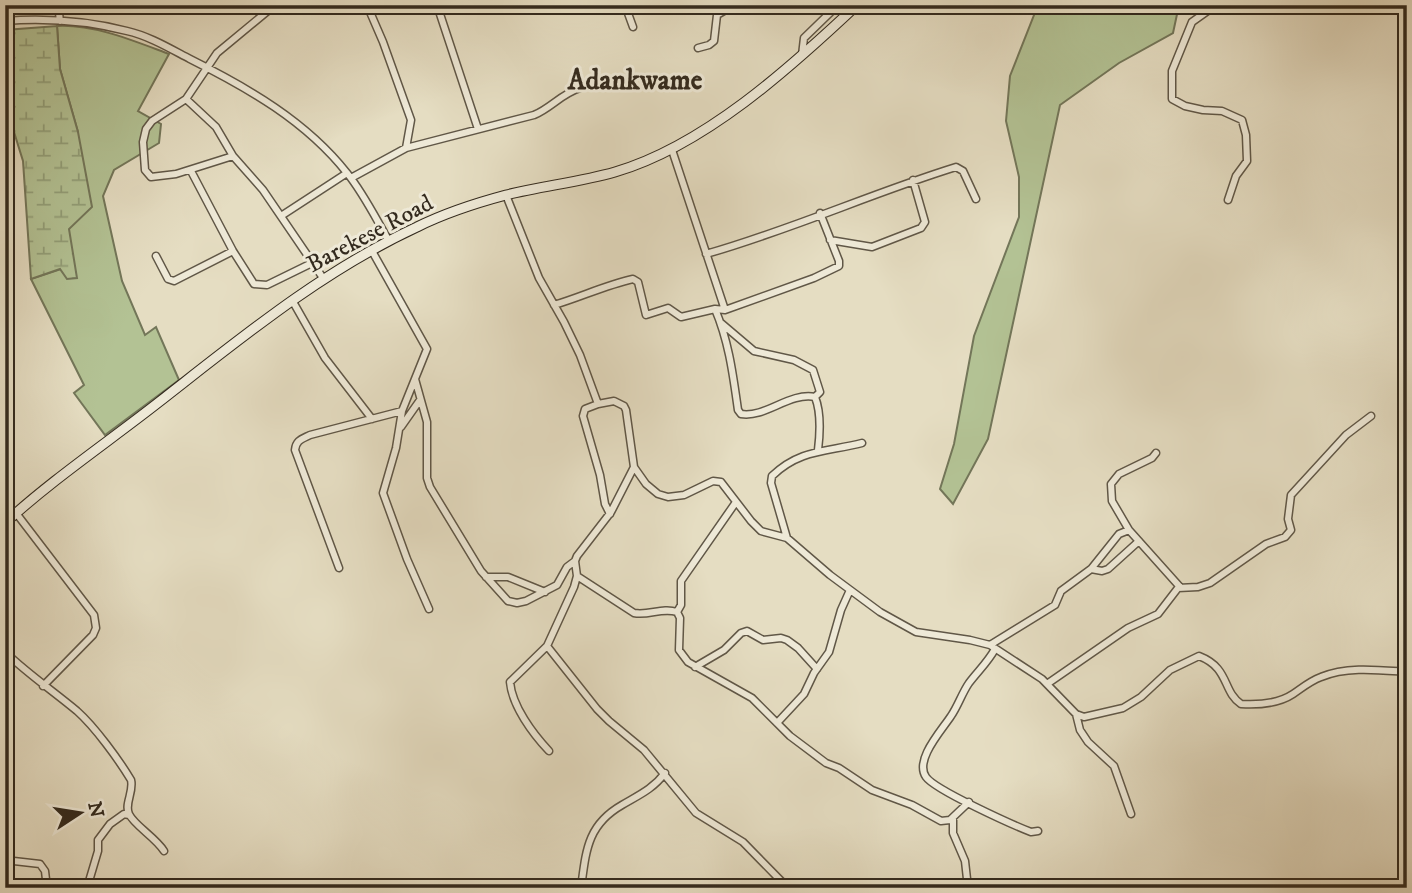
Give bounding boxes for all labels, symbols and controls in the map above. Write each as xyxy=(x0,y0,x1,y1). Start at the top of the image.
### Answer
district label: Adankwame xyxy=(567,63,703,98)
street label: Barekese Road xyxy=(302,188,438,280)
north arrow xyxy=(46,778,116,848)
text: N xyxy=(82,800,108,820)

